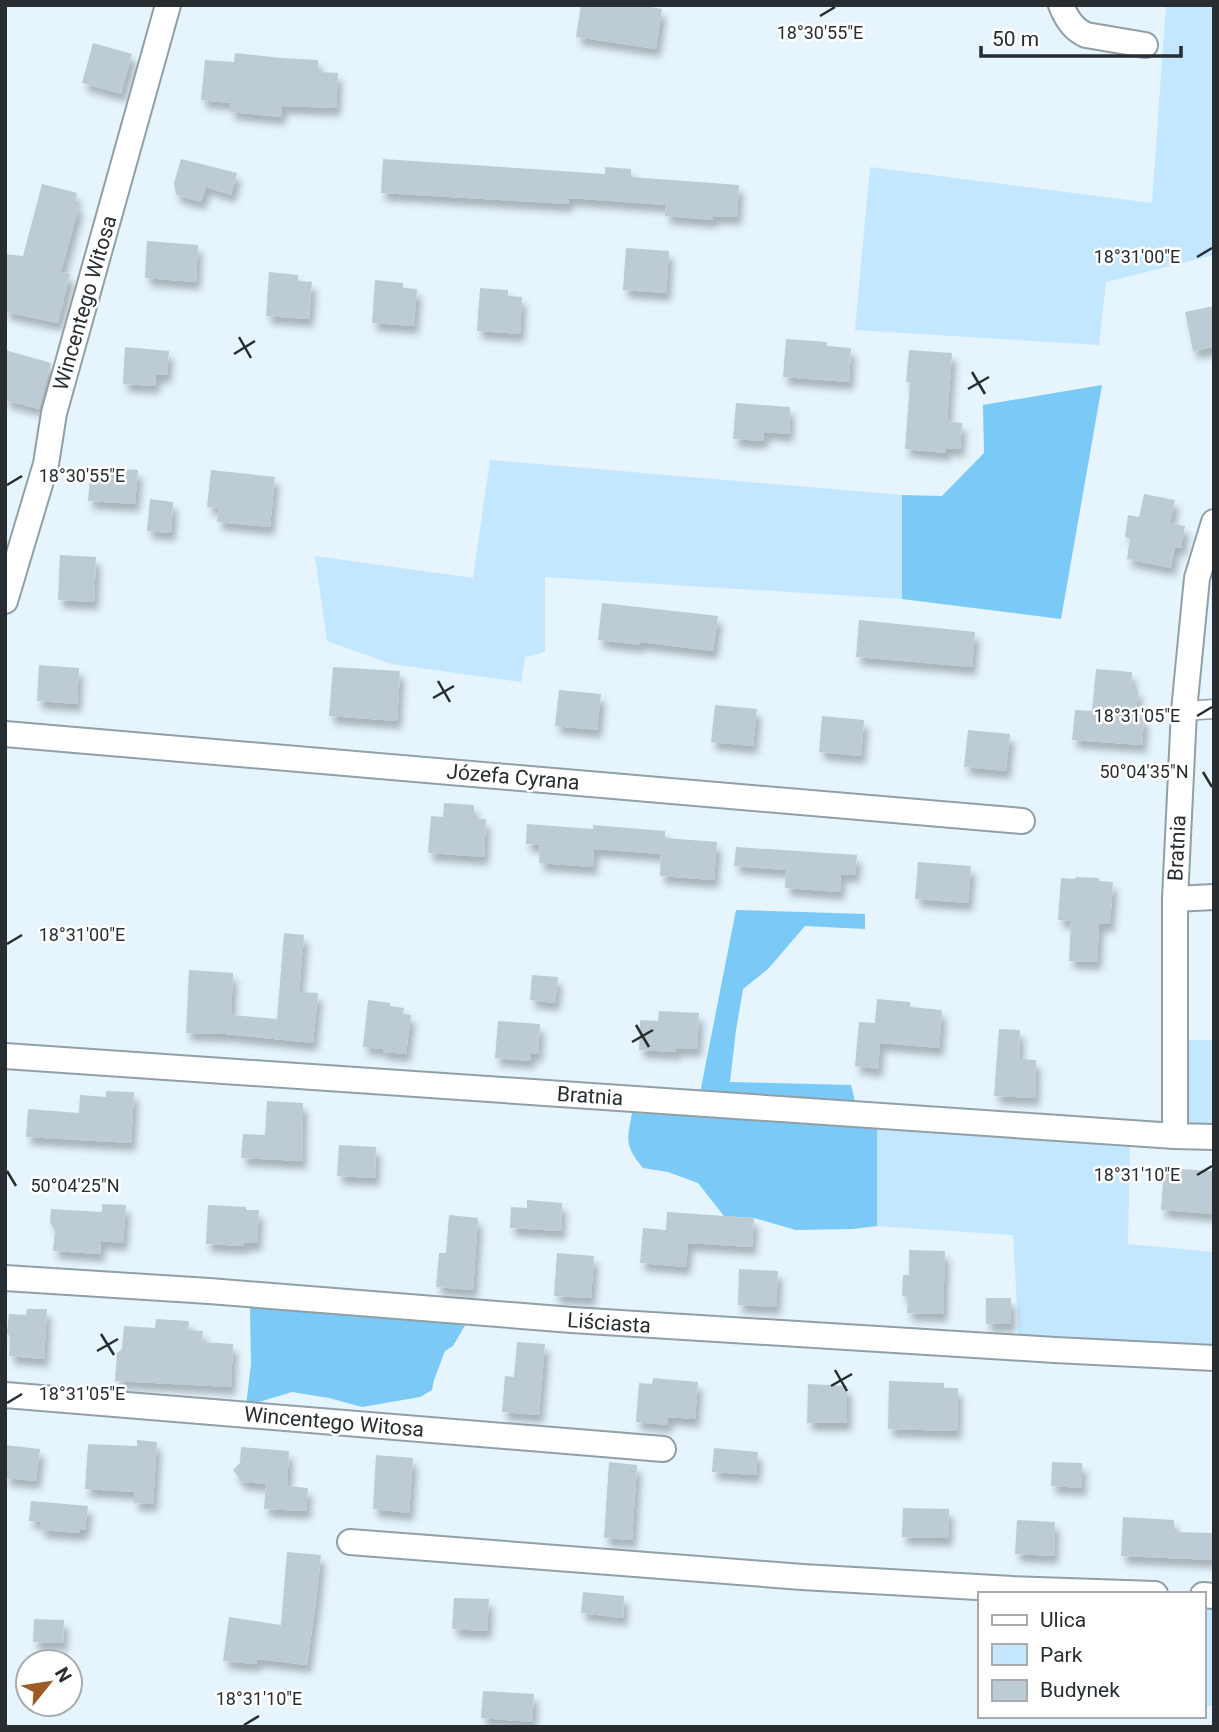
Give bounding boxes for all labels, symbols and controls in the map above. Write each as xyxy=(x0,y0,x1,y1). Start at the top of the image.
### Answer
scale bar xyxy=(981,14,1180,58)
text: 18°30'55"E xyxy=(777,22,863,43)
text: 50 m xyxy=(992,27,1039,51)
street label: Wincentego Witosa xyxy=(49,213,121,393)
text: 18°31'00"E xyxy=(1094,246,1180,267)
text: 18°30'55"E xyxy=(39,465,125,486)
text: 18°31'05"E xyxy=(1094,705,1180,726)
street label: Józefa Cyrana xyxy=(445,759,581,795)
text: 50°04'35"N xyxy=(1099,761,1189,782)
street label: Bratnia xyxy=(1163,814,1191,882)
text: 18°31'00"E xyxy=(39,924,125,945)
street label: Bratnia xyxy=(556,1082,624,1110)
text: 18°31'10"E xyxy=(1094,1164,1180,1185)
text: 50°04'25"N xyxy=(30,1175,120,1196)
street label: Liściasta xyxy=(566,1308,652,1338)
text: 18°31'05"E xyxy=(39,1383,125,1404)
street label: Wincentego Witosa xyxy=(243,1402,425,1442)
legend xyxy=(978,1592,1205,1718)
text: Ulica xyxy=(1040,1608,1086,1632)
text: Park xyxy=(1040,1643,1083,1667)
north arrow xyxy=(14,1648,84,1718)
text: N xyxy=(50,1663,77,1686)
text: Budynek xyxy=(1040,1678,1120,1702)
text: 18°31'10"E xyxy=(216,1688,302,1709)

